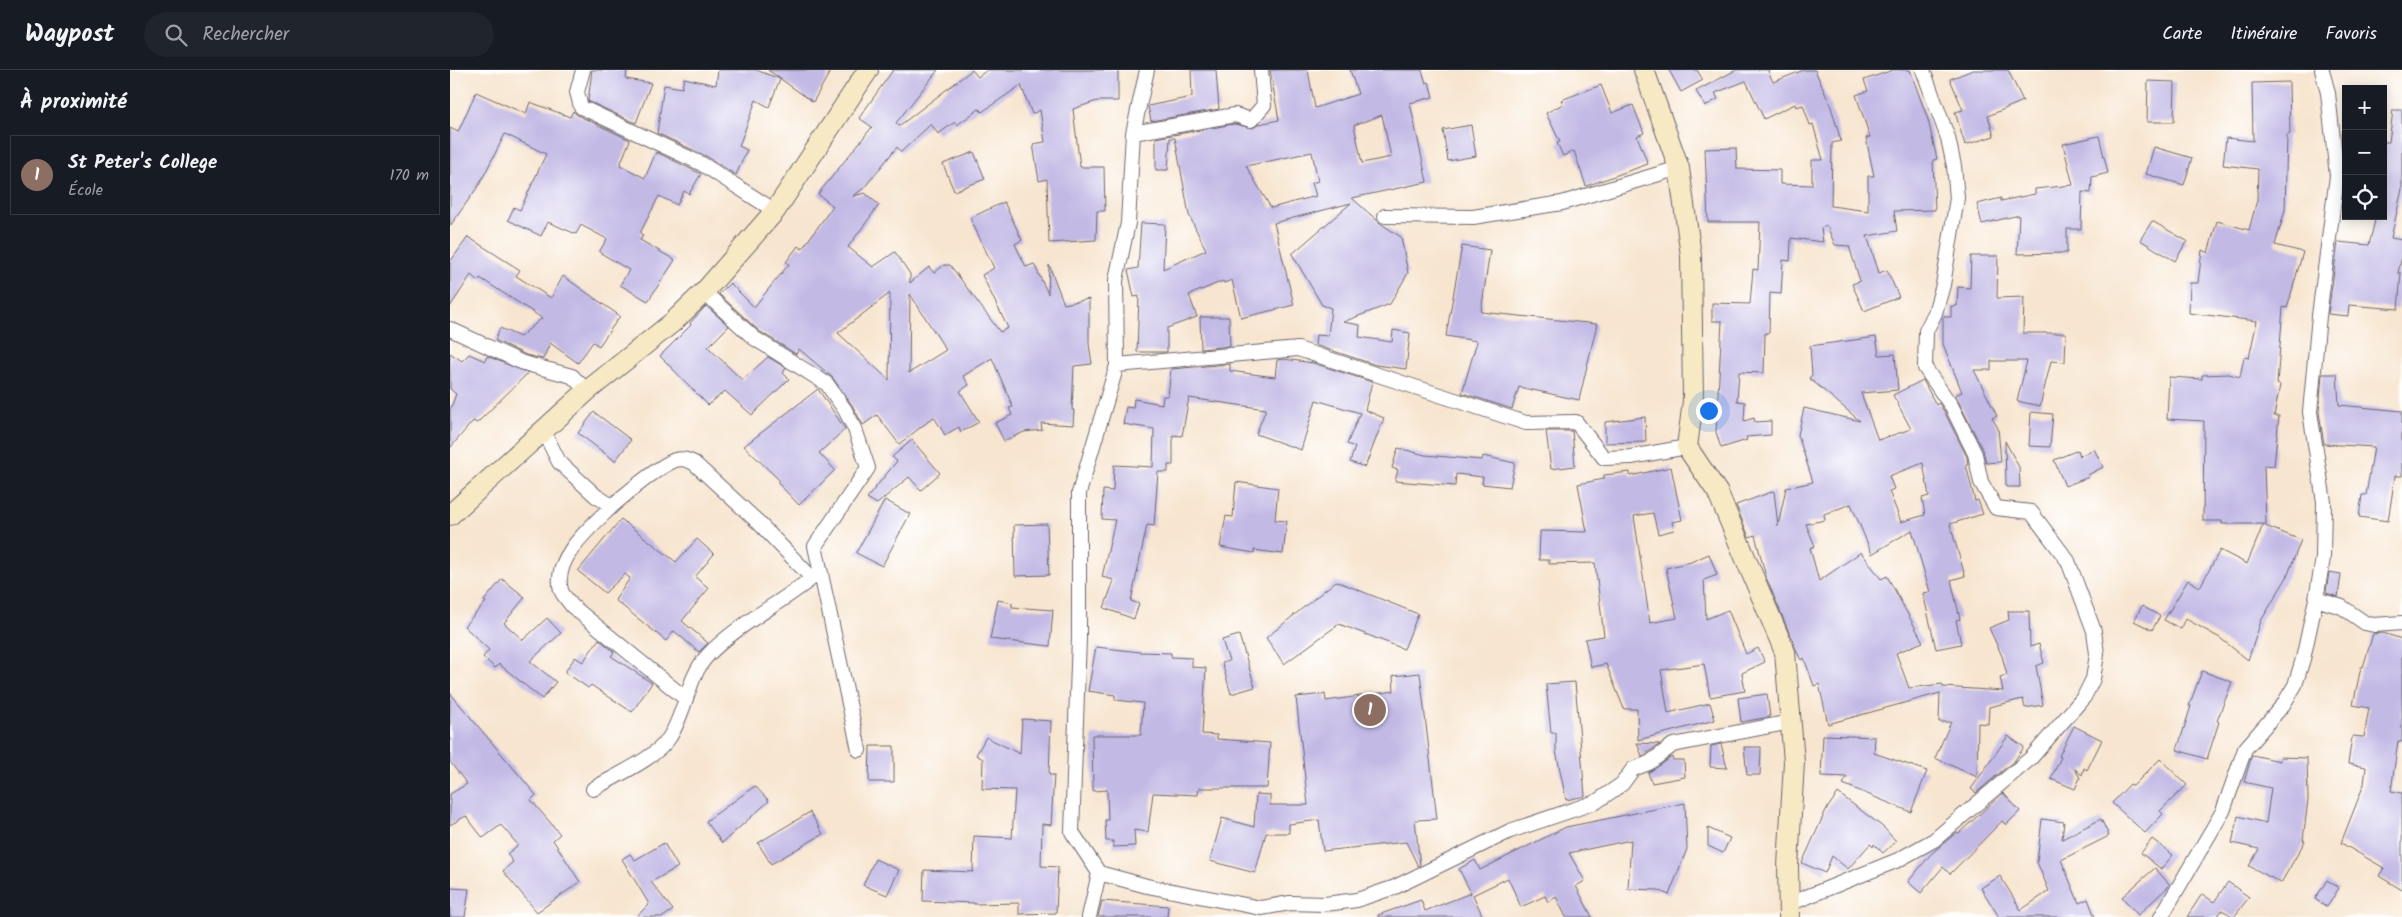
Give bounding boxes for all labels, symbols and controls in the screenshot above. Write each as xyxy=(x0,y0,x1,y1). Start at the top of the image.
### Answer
search box xyxy=(144,12,494,57)
text: Waypost xyxy=(25,15,114,54)
text: Rechercher xyxy=(202,20,289,50)
text: Carte xyxy=(2162,20,2202,49)
text: Itinéraire xyxy=(2230,20,2297,49)
text: Favoris xyxy=(2325,20,2377,49)
icon: search xyxy=(162,21,190,49)
map controls xyxy=(2342,85,2387,220)
button: + xyxy=(2342,85,2387,130)
text: À proximité xyxy=(20,86,127,119)
button: − xyxy=(2342,130,2387,175)
text: St Peter's College xyxy=(68,148,217,178)
text: 1 xyxy=(35,163,39,188)
text: 170 m xyxy=(389,163,429,188)
button: locate xyxy=(2342,175,2387,220)
text: École xyxy=(68,178,103,203)
your location xyxy=(1696,398,1722,424)
pin: 1 xyxy=(1354,691,1386,729)

